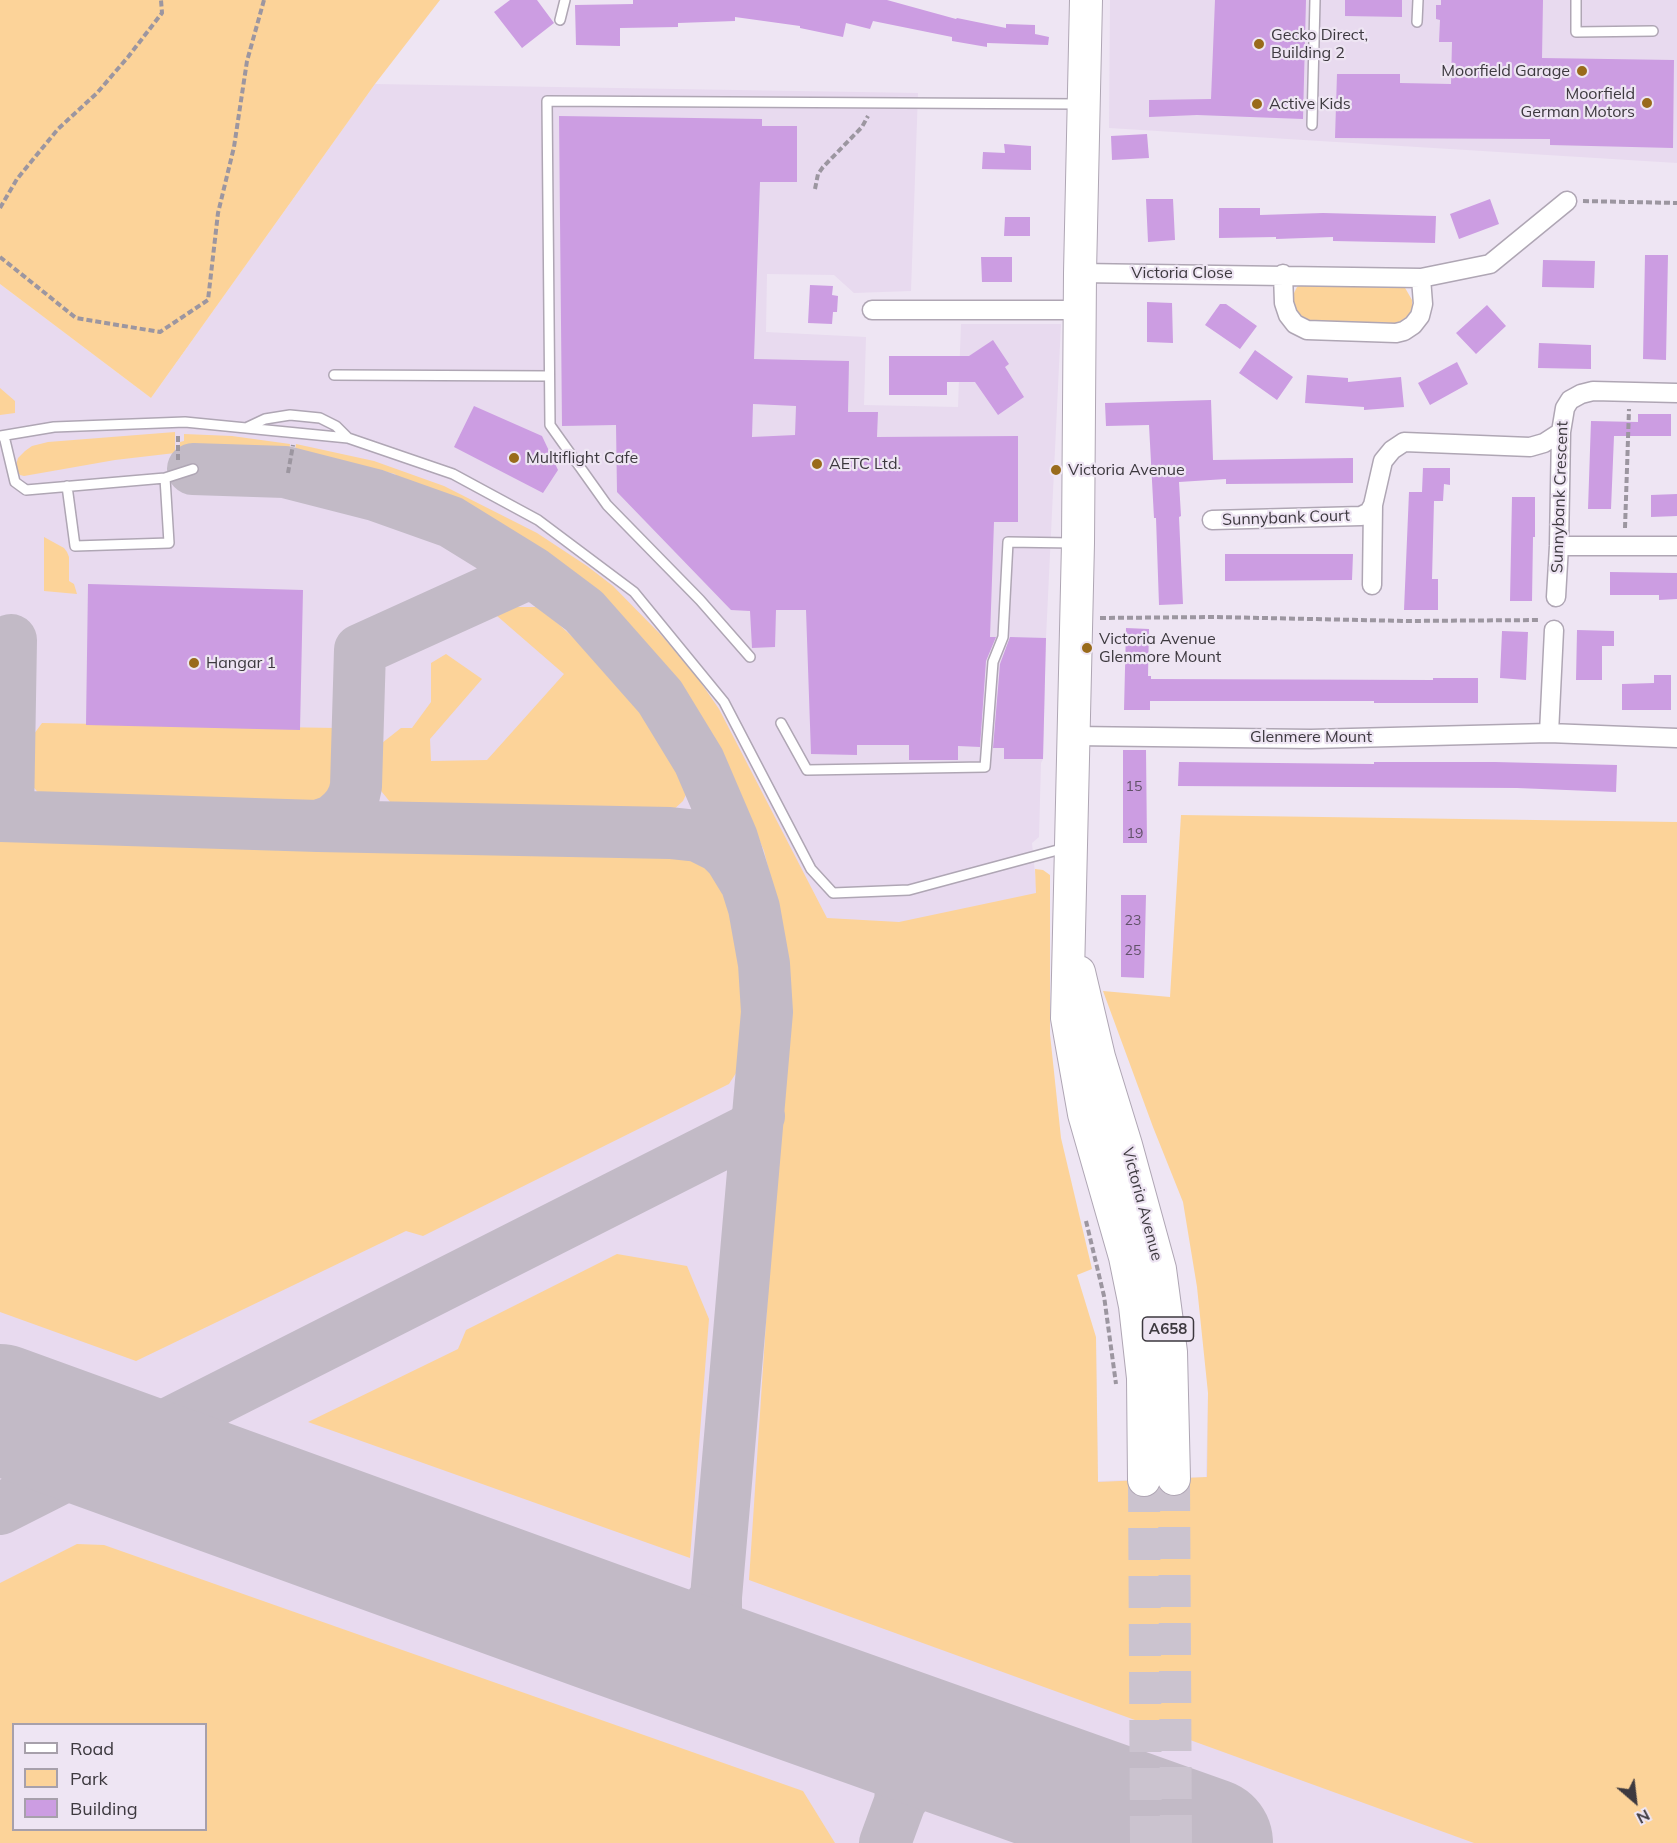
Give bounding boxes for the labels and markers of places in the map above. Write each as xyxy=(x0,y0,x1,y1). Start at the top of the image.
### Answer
place label: Gecko Direct, Building 2 xyxy=(1271,25,1368,63)
marker: Gecko Direct, Building 2 xyxy=(1252,37,1266,51)
place label: Moorfield Garage xyxy=(1441,61,1570,81)
marker: Moorfield Garage xyxy=(1575,64,1589,78)
place label: Moorfield German Motors xyxy=(1520,84,1635,122)
place label: Active Kids xyxy=(1269,94,1351,114)
marker: Moorfield German Motors xyxy=(1640,96,1654,110)
marker: Active Kids xyxy=(1250,97,1264,111)
place label: Multiflight Cafe xyxy=(526,448,638,468)
marker: Multiflight Cafe xyxy=(507,451,521,465)
place label: AETC Ltd. xyxy=(829,454,901,474)
marker: AETC Ltd. xyxy=(810,457,824,471)
place label: Victoria Avenue xyxy=(1068,460,1185,480)
marker: Victoria Avenue xyxy=(1049,463,1063,477)
place label: Victoria Avenue Glenmore Mount xyxy=(1099,629,1221,667)
marker: Victoria Avenue Glenmore Mount xyxy=(1080,641,1094,655)
place label: Hangar 1 xyxy=(206,653,276,673)
marker: Hangar 1 xyxy=(187,656,201,670)

